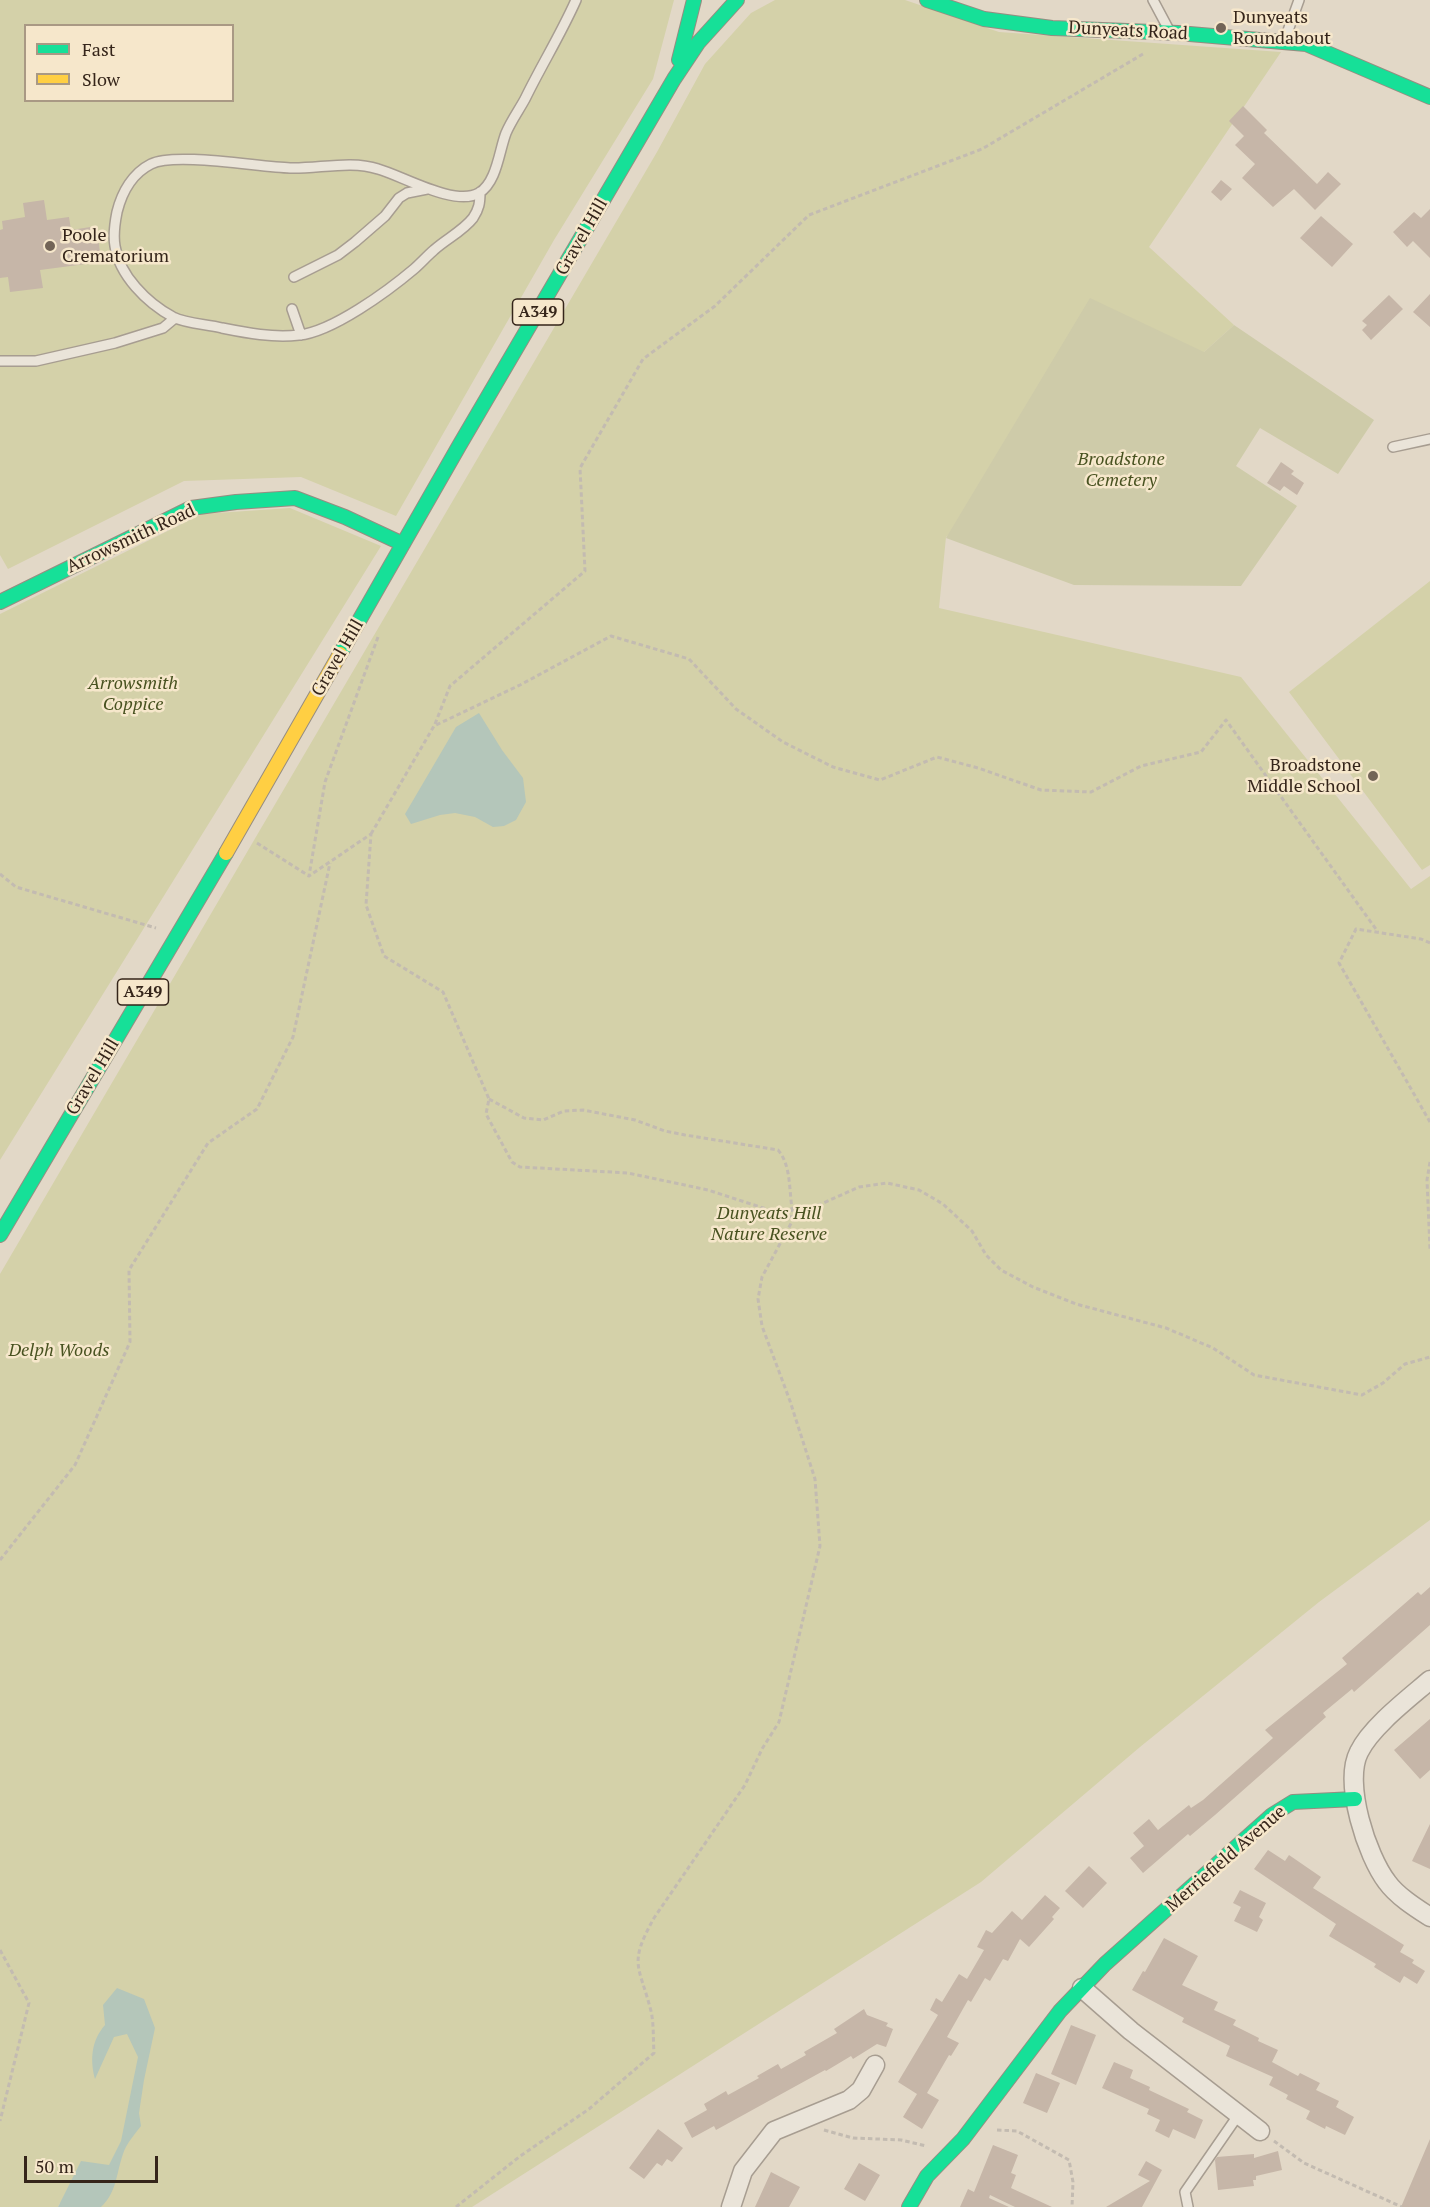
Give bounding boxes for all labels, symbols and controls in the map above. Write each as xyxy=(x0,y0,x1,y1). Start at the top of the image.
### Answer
place label: Dunyeats Roundabout xyxy=(1233,7,1331,50)
street label: Dunyeats Road xyxy=(1068,17,1188,45)
marker: Dunyeats Roundabout xyxy=(1214,21,1228,35)
legend xyxy=(24,24,234,102)
text: Fast xyxy=(82,37,115,61)
text: Slow xyxy=(82,67,120,91)
street label: Gravel Hill xyxy=(551,195,613,279)
place label: Poole Crematorium xyxy=(62,225,169,268)
marker: Poole Crematorium xyxy=(43,239,57,253)
road number: A349 xyxy=(512,299,564,325)
park label: Broadstone Cemetery xyxy=(1077,449,1165,492)
street label: Arrowsmith Road xyxy=(63,500,199,578)
street label: Gravel Hill xyxy=(307,616,369,700)
park label: Arrowsmith Coppice xyxy=(88,673,178,716)
place label: Broadstone Middle School xyxy=(1247,755,1361,798)
marker: Broadstone Middle School xyxy=(1366,769,1380,783)
road number: A349 xyxy=(118,979,168,1005)
street label: Gravel Hill xyxy=(62,1035,124,1119)
park label: Dunyeats Hill Nature Reserve xyxy=(711,1203,827,1246)
park label: Delph Woods xyxy=(8,1340,110,1362)
street label: Merriefield Avenue xyxy=(1162,1801,1290,1917)
scale bar xyxy=(27,2144,160,2182)
text: 50 m xyxy=(35,2154,74,2178)

